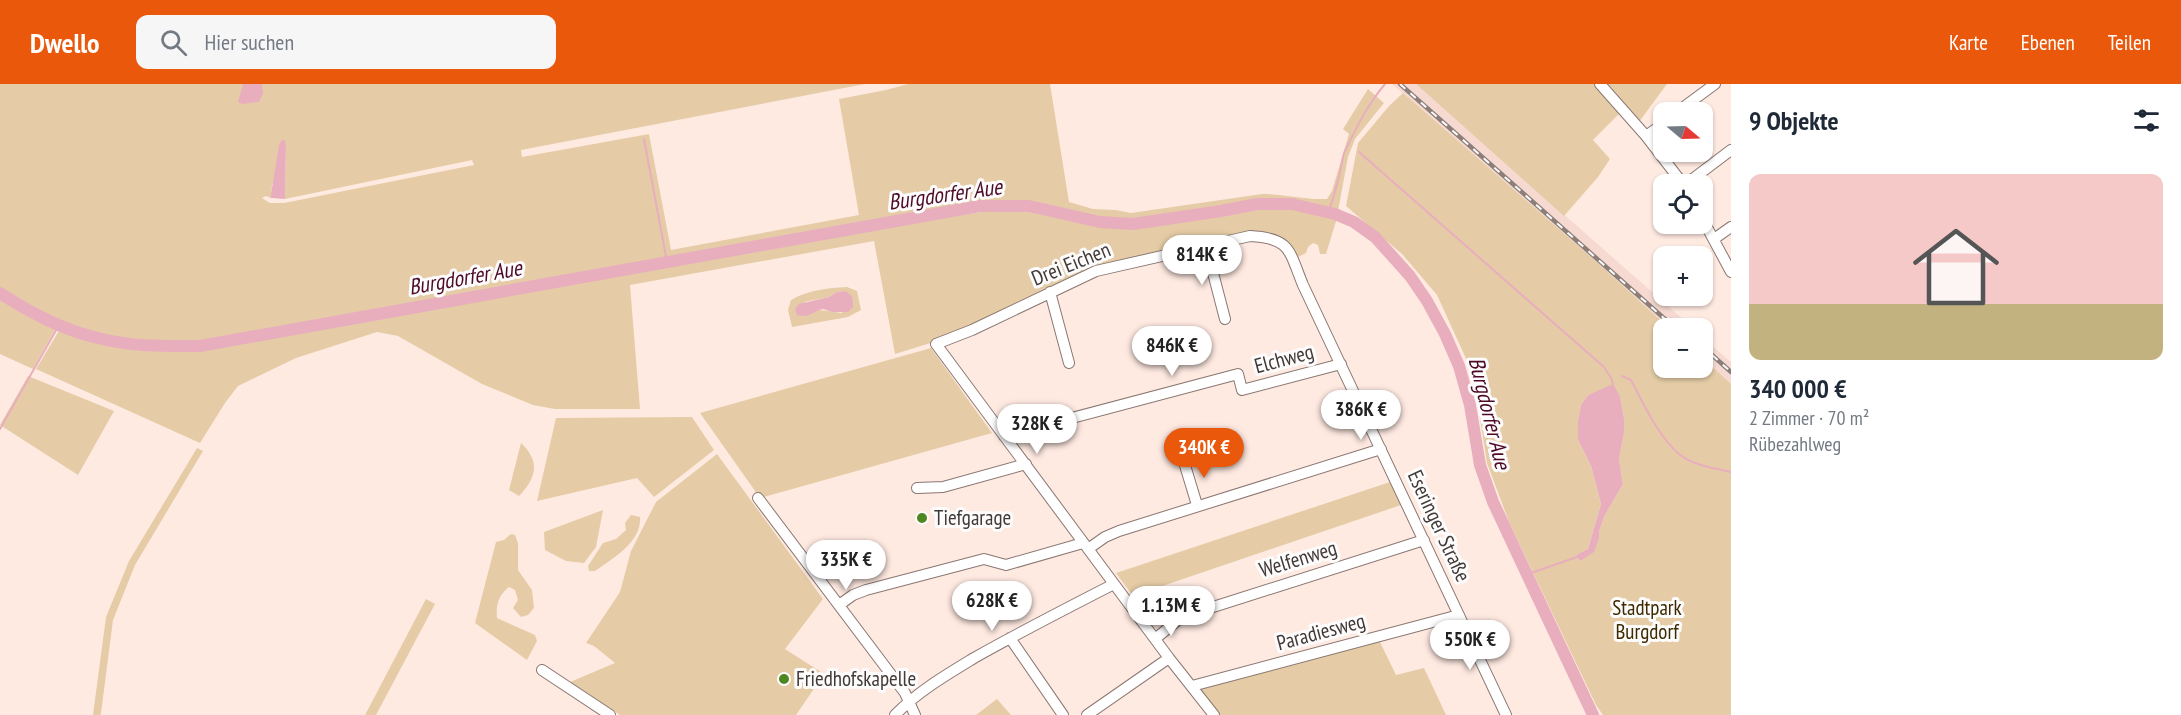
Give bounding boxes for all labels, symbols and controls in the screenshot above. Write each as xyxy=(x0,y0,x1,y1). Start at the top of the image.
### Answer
search box xyxy=(136,15,556,69)
text: Dwello xyxy=(30,24,100,61)
icon: search xyxy=(157,26,190,59)
text: Hier suchen xyxy=(205,28,294,56)
text: Karte xyxy=(1949,29,1988,56)
text: Ebenen xyxy=(2021,29,2075,56)
text: Teilen xyxy=(2108,29,2151,56)
north arrow xyxy=(1653,102,1713,162)
map controls xyxy=(1653,102,1713,378)
text: 9 Objekte xyxy=(1749,104,1839,137)
icon: filters xyxy=(2130,104,2163,137)
water label: Burgdorfer Aue xyxy=(887,172,1005,216)
button: locate xyxy=(1653,174,1713,234)
icon: home xyxy=(1902,213,2010,321)
pin: 814K € xyxy=(1153,235,1251,286)
street label: Drei Eichen xyxy=(1027,236,1114,292)
text: 814K € xyxy=(1176,241,1228,267)
button: + xyxy=(1653,246,1713,306)
water label: Burgdorfer Aue xyxy=(406,253,526,301)
button: − xyxy=(1653,318,1713,378)
pin: 846K € xyxy=(1123,326,1221,377)
text: 846K € xyxy=(1146,332,1198,358)
street label: Elchweg xyxy=(1251,338,1317,379)
water label: Burgdorfer Aue xyxy=(1463,354,1518,474)
text: 340 000 € xyxy=(1749,372,1847,405)
pin: 386K € xyxy=(1312,390,1410,441)
text: 386K € xyxy=(1335,396,1387,422)
pin: 328K € xyxy=(988,404,1086,455)
text: 2 Zimmer · 70 m² xyxy=(1749,405,1869,431)
text: 328K € xyxy=(1011,410,1063,436)
pin: 340K € xyxy=(1155,428,1253,479)
text: Rübezahlweg xyxy=(1749,431,1841,457)
text: 340K € xyxy=(1178,434,1230,460)
street label: Eseringer Straße xyxy=(1402,466,1477,586)
place label: Tiefgarage xyxy=(934,504,1011,531)
marker: Tiefgarage xyxy=(915,511,929,525)
street label: Welfenweg xyxy=(1256,534,1340,583)
pin: 335K € xyxy=(797,540,895,591)
text: 335K € xyxy=(820,546,872,572)
pin: 628K € xyxy=(943,581,1041,632)
pin: 1.13M € xyxy=(1116,586,1226,637)
text: 628K € xyxy=(966,587,1018,613)
text: 1.13M € xyxy=(1141,592,1201,618)
park label: Stadtpark Burgdorf xyxy=(1612,594,1682,645)
street label: Paradiesweg xyxy=(1274,607,1368,656)
pin: 550K € xyxy=(1421,620,1519,671)
text: 550K € xyxy=(1444,626,1496,652)
place label: Friedhofskapelle xyxy=(796,665,916,692)
marker: Friedhofskapelle xyxy=(777,672,791,686)

